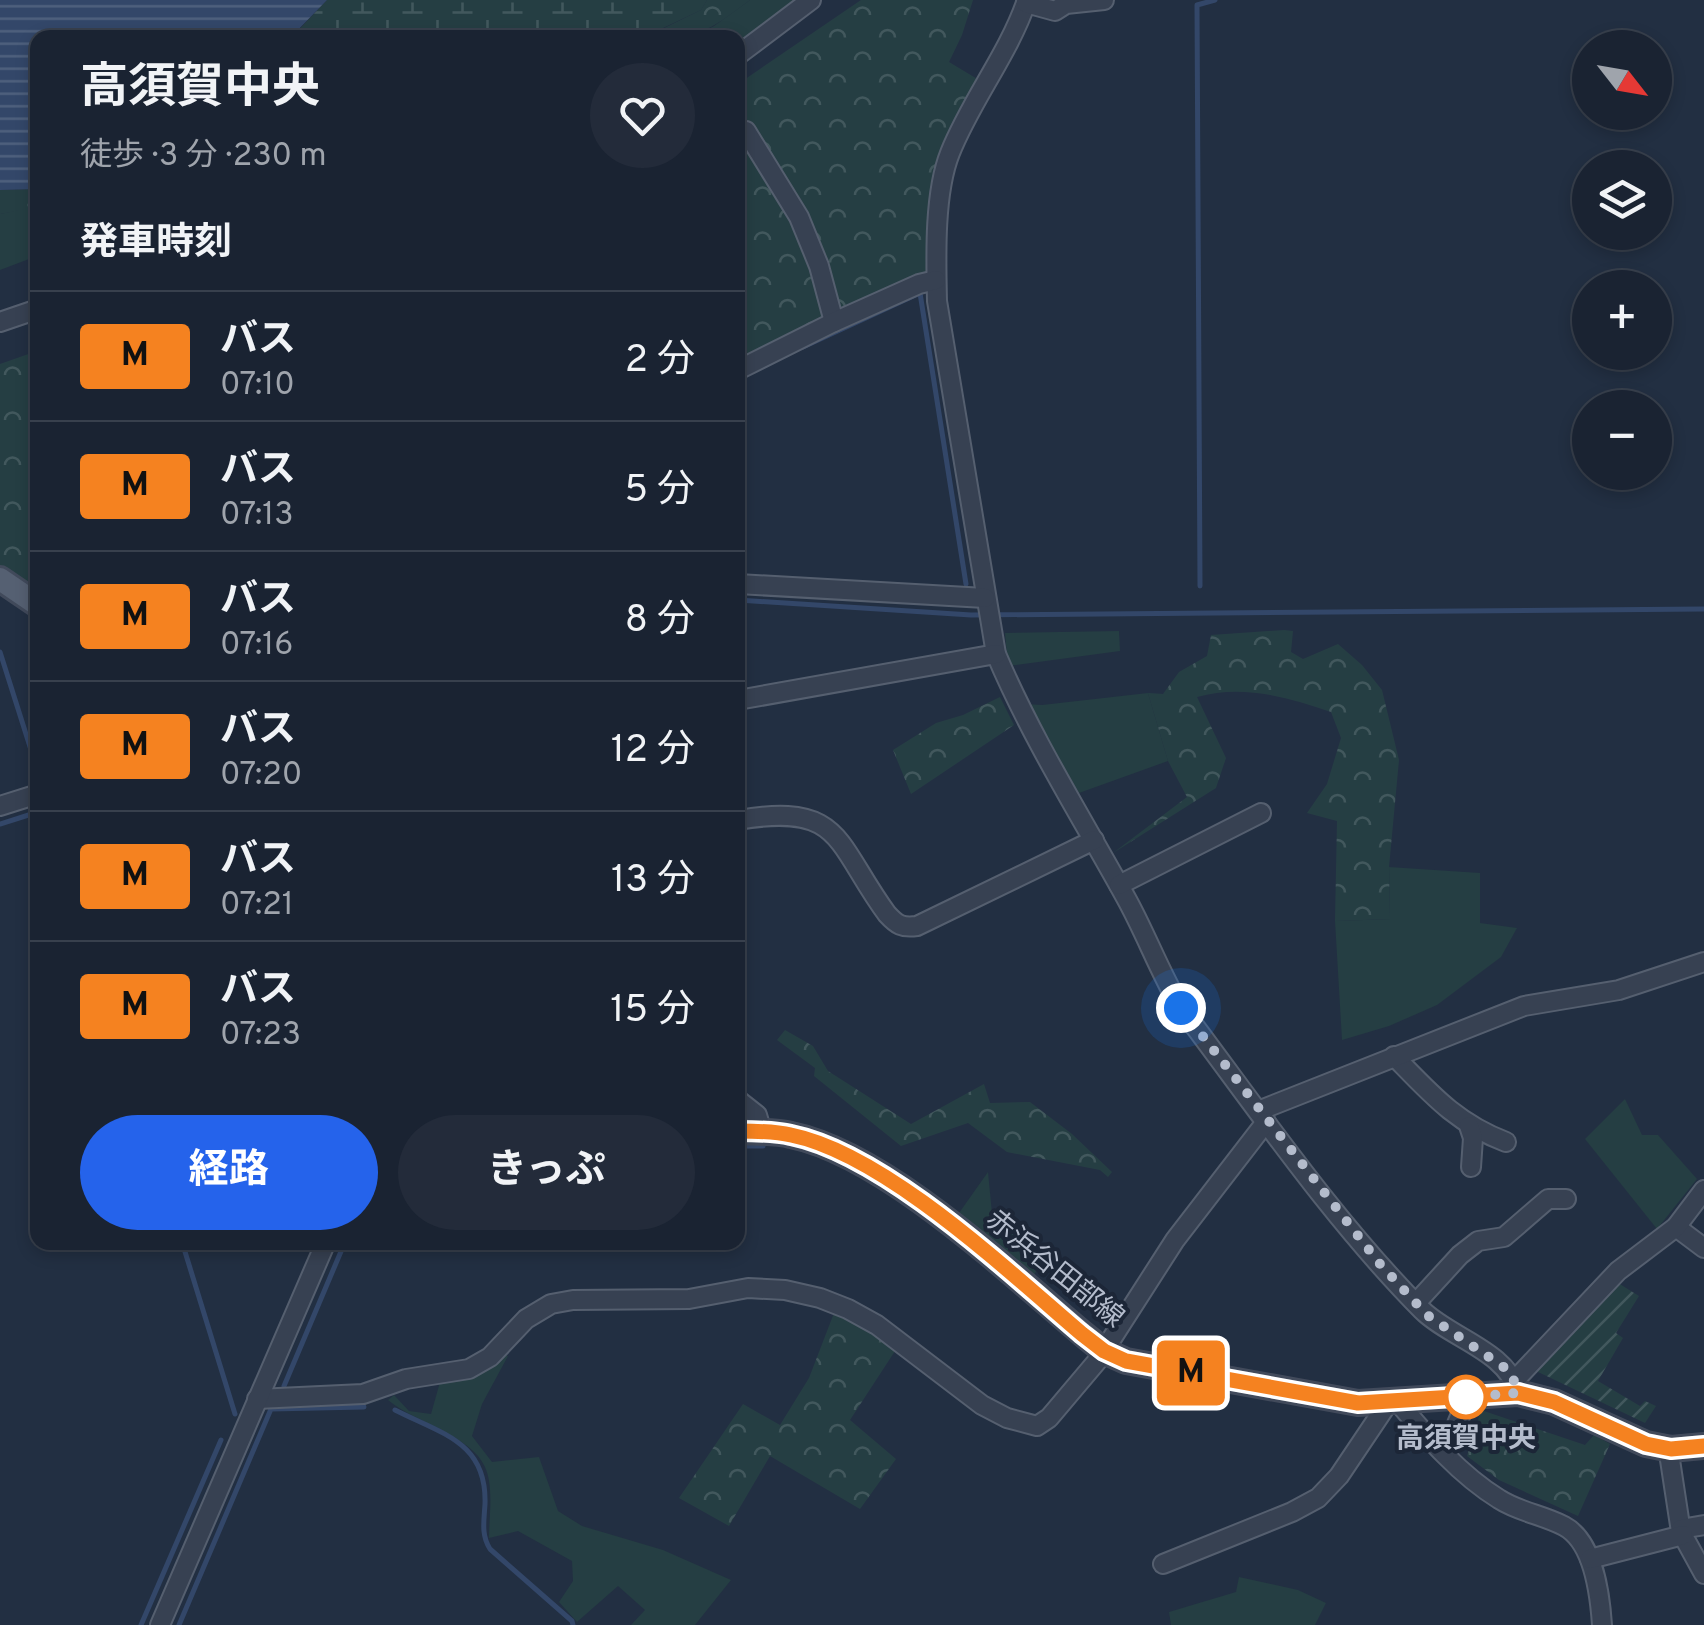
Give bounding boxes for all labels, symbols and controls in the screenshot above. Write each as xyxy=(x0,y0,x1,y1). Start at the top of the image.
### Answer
north arrow xyxy=(1572,30,1672,130)
map controls xyxy=(1572,30,1672,490)
text: 高須賀中央 xyxy=(80,60,320,120)
button: heart xyxy=(590,63,695,168)
text: 徒歩 · 3 分 · 230 m xyxy=(80,137,327,177)
button: layers xyxy=(1572,150,1672,250)
text: 発車時刻 xyxy=(80,220,232,269)
button: + xyxy=(1572,270,1672,370)
text: バス xyxy=(220,317,296,366)
text: M xyxy=(121,334,149,378)
text: 2 分 xyxy=(625,337,695,386)
text: 07:10 xyxy=(220,366,295,406)
button: − xyxy=(1572,390,1672,490)
text: バス xyxy=(220,447,296,496)
text: M xyxy=(121,464,149,508)
text: 5 分 xyxy=(624,467,695,516)
text: 07:13 xyxy=(220,496,293,536)
text: バス xyxy=(220,577,296,626)
text: M xyxy=(121,594,149,638)
text: 8 分 xyxy=(625,597,695,646)
text: 07:16 xyxy=(220,626,293,666)
text: バス xyxy=(220,707,296,756)
text: M xyxy=(121,724,149,768)
text: 12 分 xyxy=(611,727,695,776)
text: 07:20 xyxy=(220,756,302,796)
text: バス xyxy=(220,837,296,886)
text: M xyxy=(121,854,149,898)
text: 13 分 xyxy=(611,857,695,906)
text: 07:21 xyxy=(220,886,294,926)
text: バス xyxy=(220,967,296,1016)
your location xyxy=(1156,983,1206,1033)
text: M xyxy=(121,984,149,1028)
text: 15 分 xyxy=(610,987,695,1036)
text: 07:23 xyxy=(220,1016,301,1056)
button: 経路 xyxy=(80,1115,378,1230)
button: きっぷ xyxy=(398,1115,695,1230)
street label: 赤浜谷田部線 xyxy=(977,1203,1131,1337)
line badge: M xyxy=(1158,1340,1224,1406)
text: M xyxy=(1177,1351,1205,1395)
marker: 高須賀中央 xyxy=(1445,1376,1487,1418)
place label: 高須賀中央 xyxy=(1396,1422,1536,1458)

